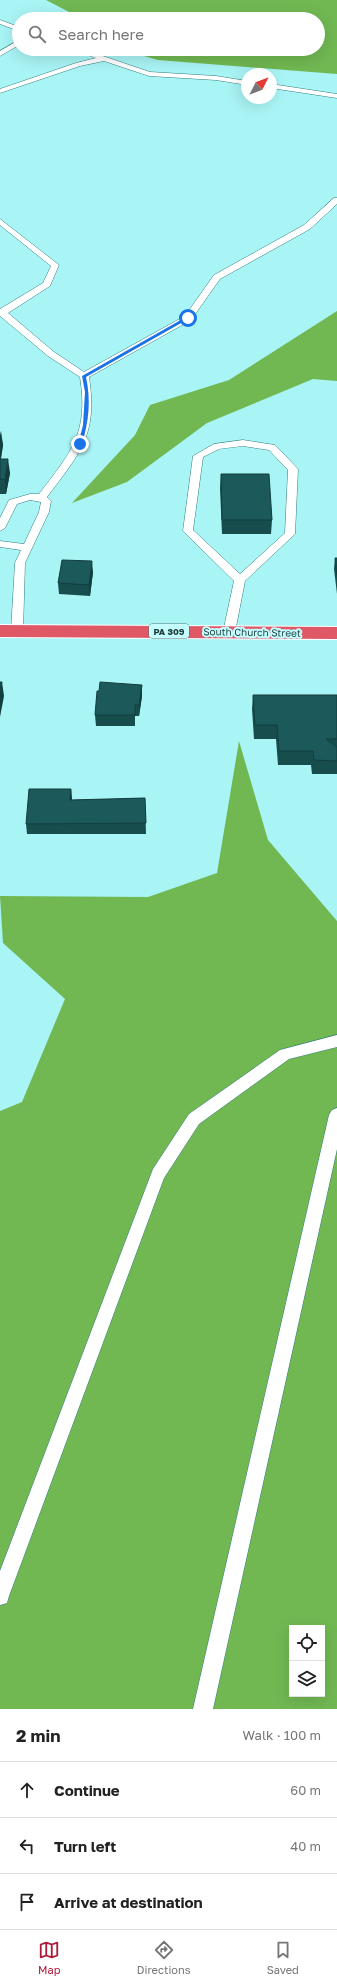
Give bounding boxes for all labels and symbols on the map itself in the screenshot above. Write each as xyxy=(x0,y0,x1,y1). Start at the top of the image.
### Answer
north arrow xyxy=(241,68,277,104)
route start xyxy=(179,309,197,327)
route end xyxy=(71,435,89,453)
road number: PA 309 xyxy=(149,624,189,638)
street label: South Church Street xyxy=(203,625,301,639)

